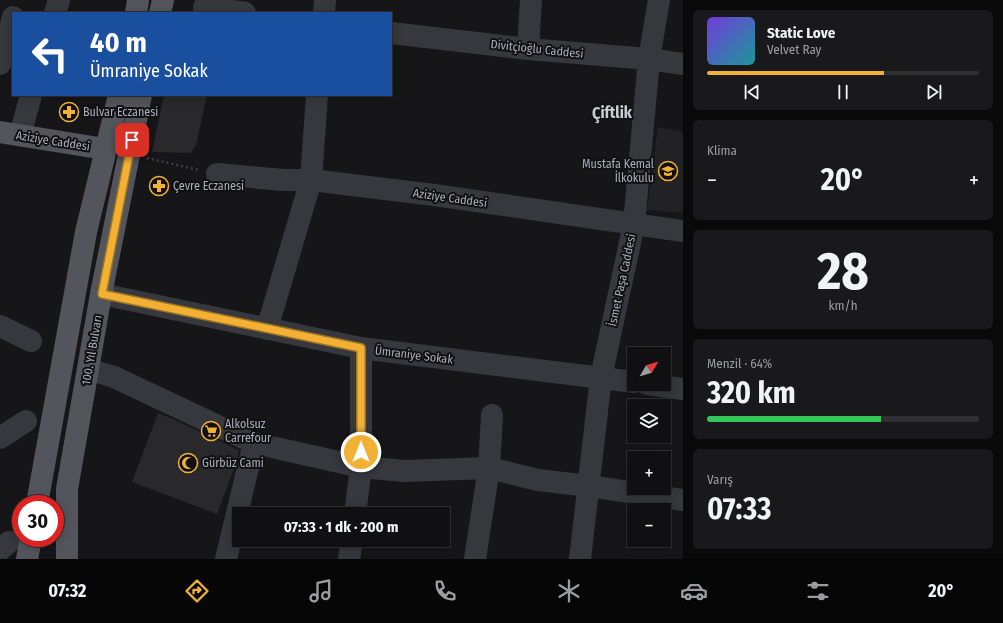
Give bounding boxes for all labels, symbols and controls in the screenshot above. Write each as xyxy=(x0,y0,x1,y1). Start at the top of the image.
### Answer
text: Static Love xyxy=(767,24,835,42)
text: 40 m xyxy=(90,26,147,59)
icon: left xyxy=(24,28,76,80)
street label: Divitçioğlu Caddesi xyxy=(490,37,584,61)
text: Velvet Ray xyxy=(767,42,821,57)
text: Ümraniye Sokak xyxy=(90,60,208,82)
icon: previous xyxy=(741,81,763,103)
icon: pause xyxy=(832,81,854,103)
icon: next xyxy=(923,81,945,103)
pharmacy icon: Bulvar Eczanesi xyxy=(58,101,80,123)
district label: Çiftlik xyxy=(592,103,633,124)
place label: Bulvar Eczanesi xyxy=(83,105,158,119)
pin xyxy=(115,123,149,157)
street label: Aziziye Caddesi xyxy=(15,128,91,154)
icon: arrive xyxy=(121,129,143,151)
text: Klima xyxy=(707,143,737,158)
place label: Mustafa Kemal İlkokulu xyxy=(582,157,654,185)
school or university icon: Mustafa Kemal İlkokulu xyxy=(657,160,679,182)
text: 20° xyxy=(821,162,865,198)
text: − xyxy=(707,167,717,194)
text: + xyxy=(969,167,979,194)
pharmacy icon: Çevre Eczanesi xyxy=(148,175,170,197)
place label: Çevre Eczanesi xyxy=(173,179,244,193)
street label: Aziziye Caddesi xyxy=(412,186,488,210)
street label: İsmet Paşa Caddesi xyxy=(604,232,639,328)
text: 28 xyxy=(817,240,869,303)
text: km/h xyxy=(829,298,858,313)
street label: 100. Yıl Bulvarı xyxy=(79,314,105,386)
street label: Ümraniye Sokak xyxy=(374,341,454,367)
north arrow xyxy=(627,347,671,391)
map controls xyxy=(627,347,671,547)
text: Menzil · 64% xyxy=(707,356,772,371)
text: 320 km xyxy=(707,375,796,411)
button: layers xyxy=(627,399,671,443)
place label: Alkolsuz Carrefour xyxy=(225,417,272,445)
supermarket icon: Alkolsuz Carrefour xyxy=(200,420,222,442)
position arrow xyxy=(340,431,382,473)
button: + xyxy=(627,451,671,495)
mosque icon: Gürbüz Cami xyxy=(177,452,199,474)
place label: Gürbüz Cami xyxy=(202,456,264,470)
text: Varış xyxy=(707,472,733,487)
text: 07:33 xyxy=(707,491,771,527)
speed limit sign: 30 xyxy=(12,495,64,547)
button: − xyxy=(627,503,671,547)
text: 07:33 · 1 dk · 200 m xyxy=(284,518,398,536)
icon: directions xyxy=(183,577,211,605)
icon: music xyxy=(307,577,335,605)
icon: phone xyxy=(431,577,459,605)
icon: climate xyxy=(555,577,583,605)
icon: car xyxy=(680,577,708,605)
icon: filters xyxy=(804,577,832,605)
text: 07:32 xyxy=(48,580,86,602)
text: 20° xyxy=(928,580,955,602)

